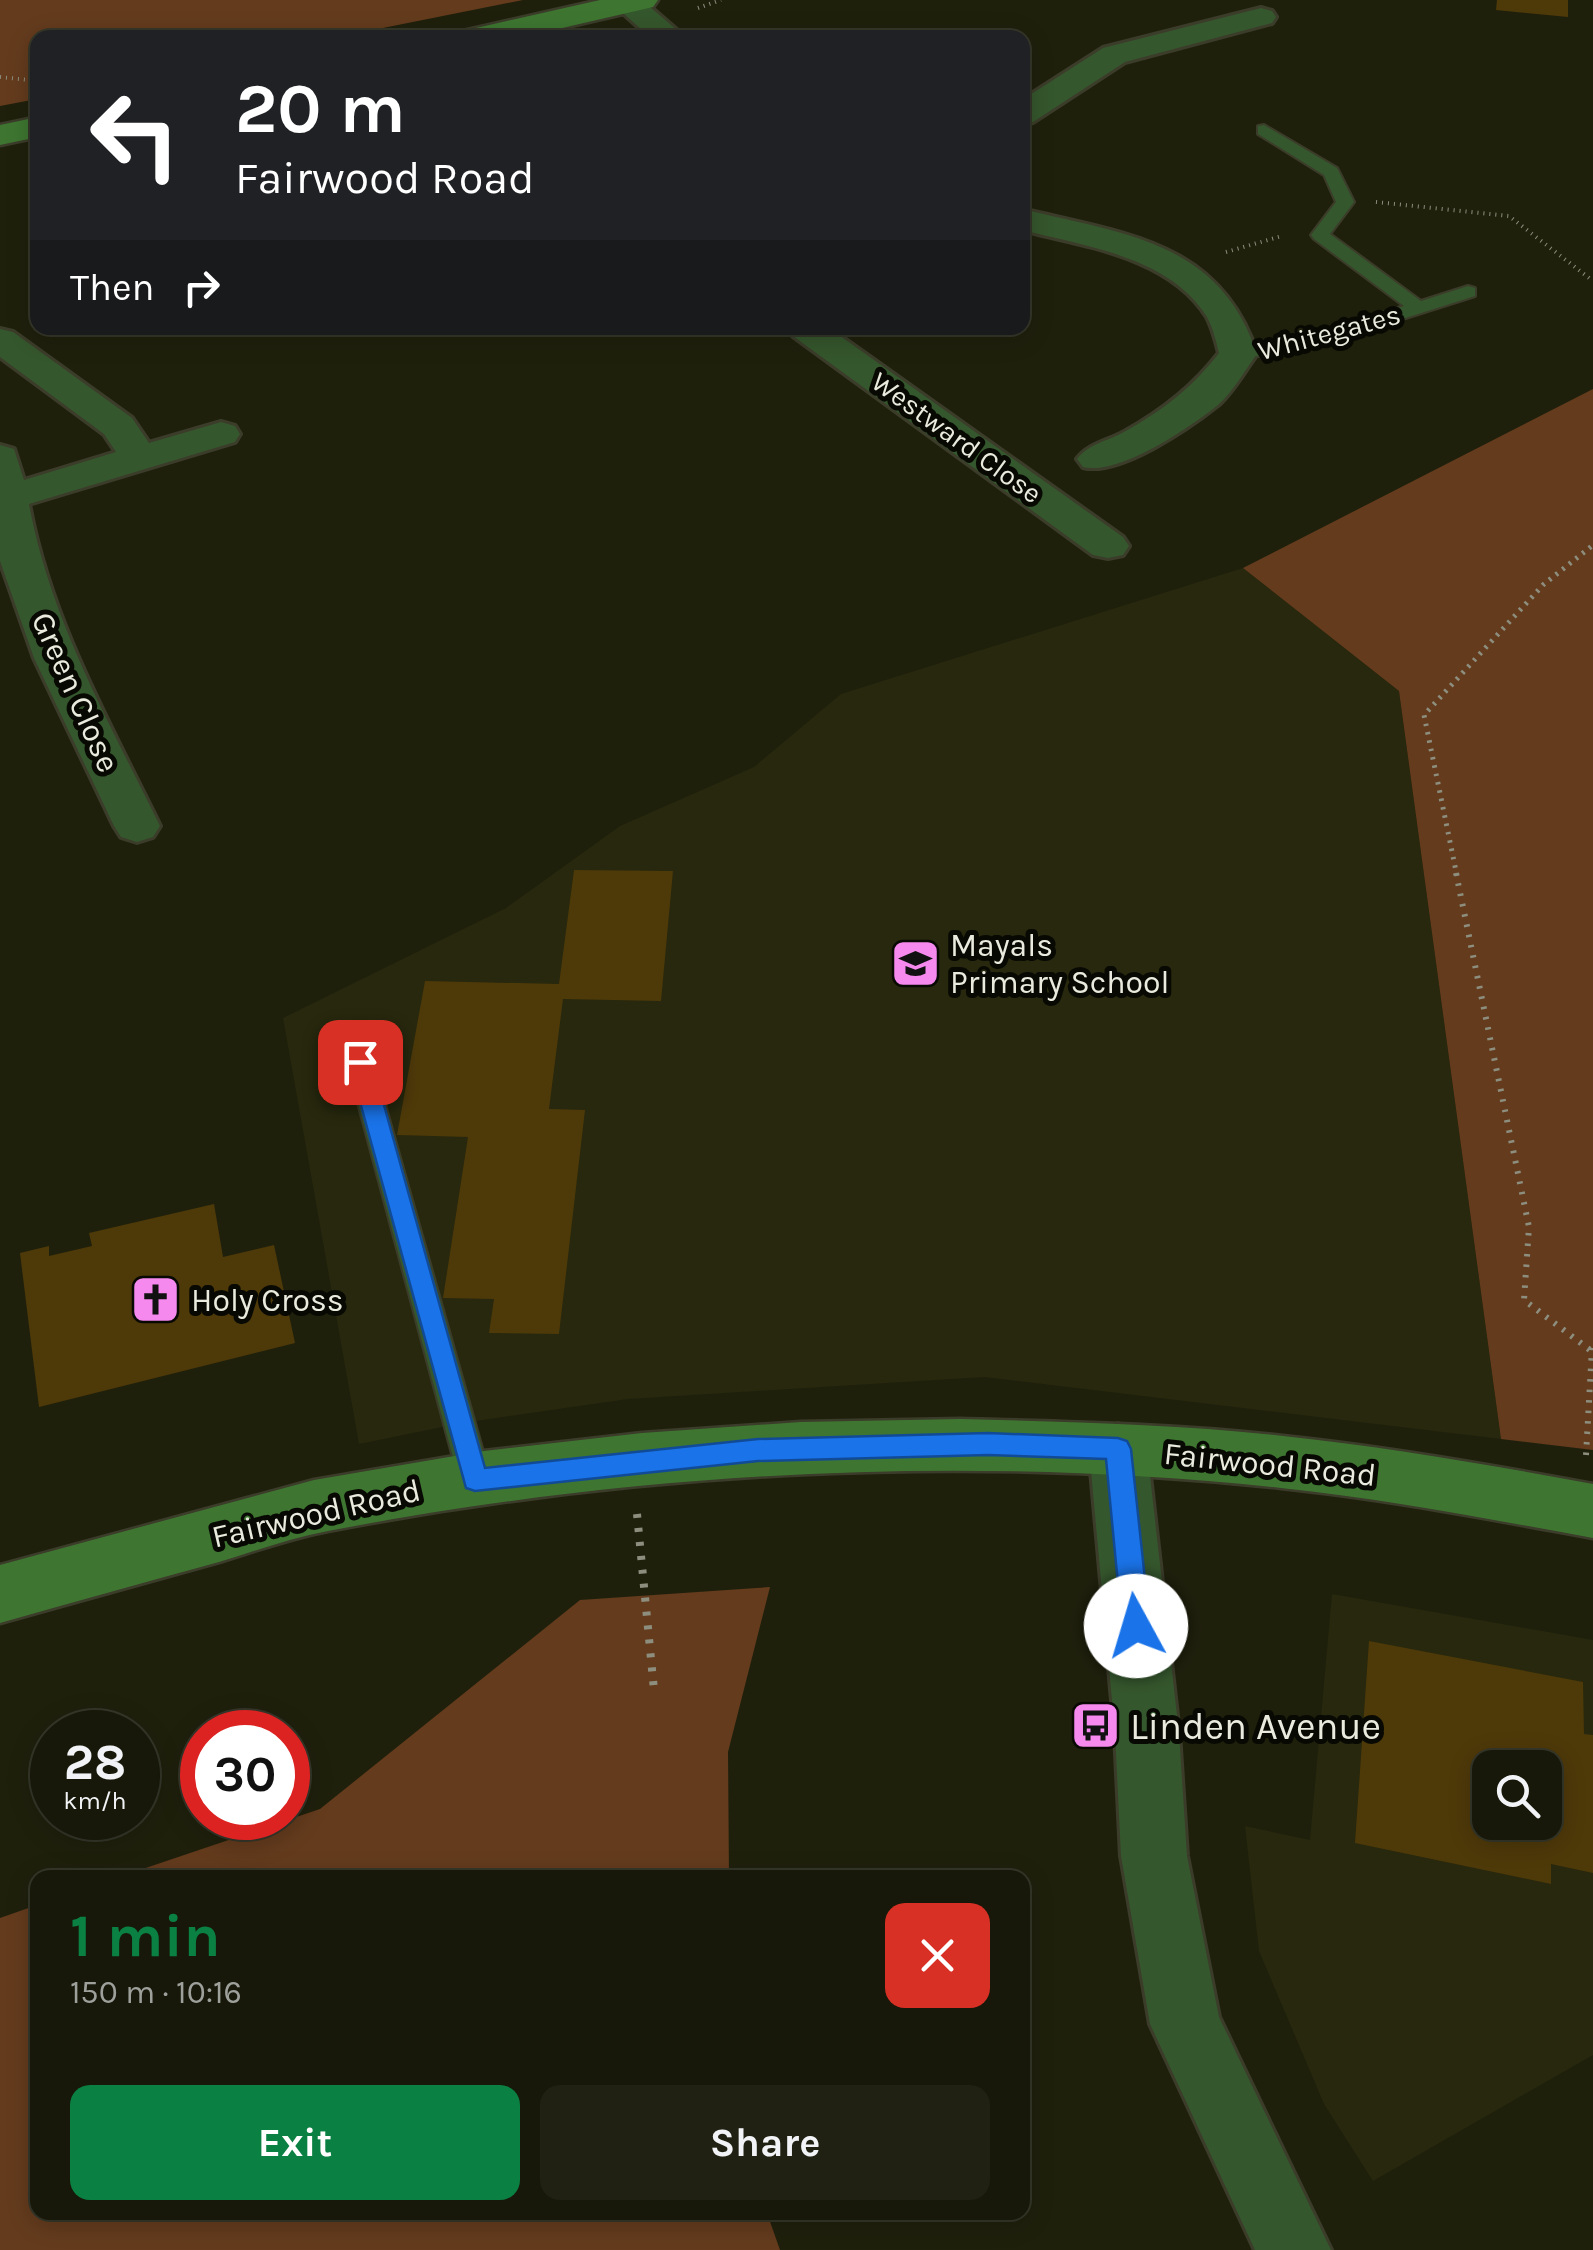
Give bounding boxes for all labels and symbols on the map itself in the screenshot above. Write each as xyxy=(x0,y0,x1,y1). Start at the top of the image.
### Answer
street label: Whitegates xyxy=(1254,298,1404,367)
street label: Westward Close xyxy=(865,365,1048,510)
street label: Green Close xyxy=(24,606,127,778)
place label: Mayals Primary School xyxy=(950,927,1170,1001)
school or university icon: Mayals Primary School xyxy=(889,937,941,989)
pin xyxy=(318,1020,403,1105)
church icon: Holy Cross xyxy=(130,1274,182,1326)
place label: Holy Cross xyxy=(191,1282,344,1319)
street label: Fairwood Road xyxy=(1162,1435,1378,1494)
street label: Fairwood Road xyxy=(208,1471,424,1555)
position arrow xyxy=(1084,1574,1188,1678)
bus stop icon: Linden Avenue xyxy=(1069,1700,1121,1752)
place label: Linden Avenue xyxy=(1130,1704,1381,1749)
speed limit sign: 30 xyxy=(180,1710,310,1840)

